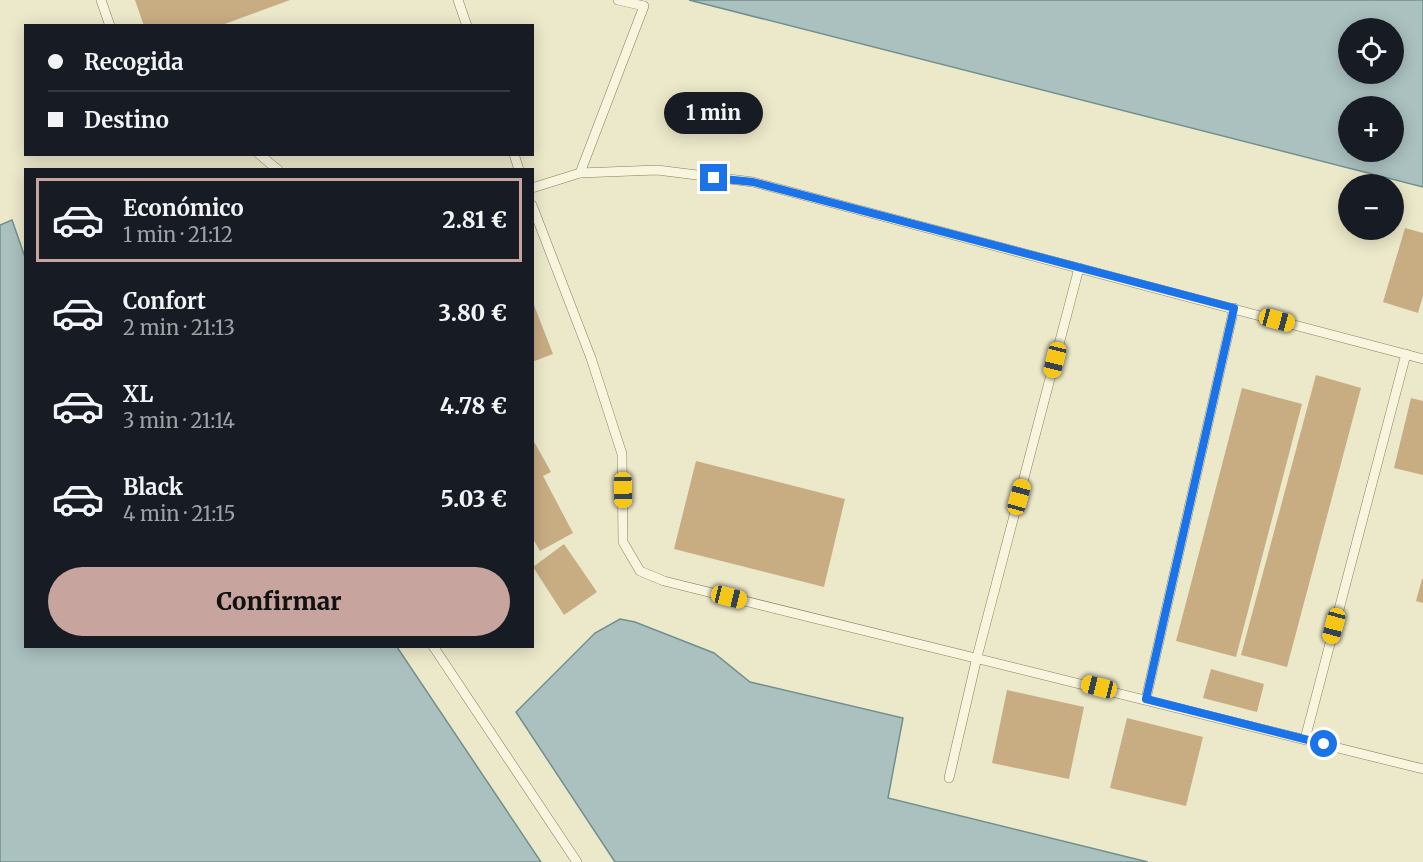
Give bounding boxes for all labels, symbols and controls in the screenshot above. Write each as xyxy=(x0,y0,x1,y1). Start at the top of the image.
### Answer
map controls xyxy=(1338,18,1404,240)
button: locate xyxy=(1338,18,1404,84)
text: Recogida xyxy=(84,48,184,76)
callout: 1 min xyxy=(664,91,764,133)
button: + xyxy=(1338,96,1404,162)
text: 1 min xyxy=(686,100,741,125)
text: Destino xyxy=(84,106,169,134)
route end xyxy=(700,164,727,191)
button: − xyxy=(1338,174,1404,240)
icon: car xyxy=(51,193,105,247)
text: Económico xyxy=(123,194,244,222)
text: 2.81 € xyxy=(443,206,507,234)
text: 1 min · 21:12 xyxy=(123,222,233,247)
icon: car xyxy=(51,286,105,340)
text: Confort xyxy=(123,287,206,315)
text: 3.80 € xyxy=(438,299,507,327)
car xyxy=(1257,307,1297,333)
text: 2 min · 21:13 xyxy=(123,315,235,340)
car xyxy=(1042,340,1068,380)
icon: car xyxy=(51,379,105,433)
text: XL xyxy=(123,380,153,408)
text: 4.78 € xyxy=(440,392,507,420)
text: 3 min · 21:14 xyxy=(123,408,235,433)
icon: car xyxy=(51,472,105,526)
car xyxy=(614,472,632,508)
text: Black xyxy=(123,473,183,501)
car xyxy=(1006,477,1032,517)
text: 5.03 € xyxy=(441,485,507,513)
text: 4 min · 21:15 xyxy=(123,501,235,526)
button: Confirmar xyxy=(48,567,510,636)
car xyxy=(709,584,749,610)
car xyxy=(1321,606,1347,646)
car xyxy=(1079,674,1119,700)
route start xyxy=(1310,730,1337,757)

